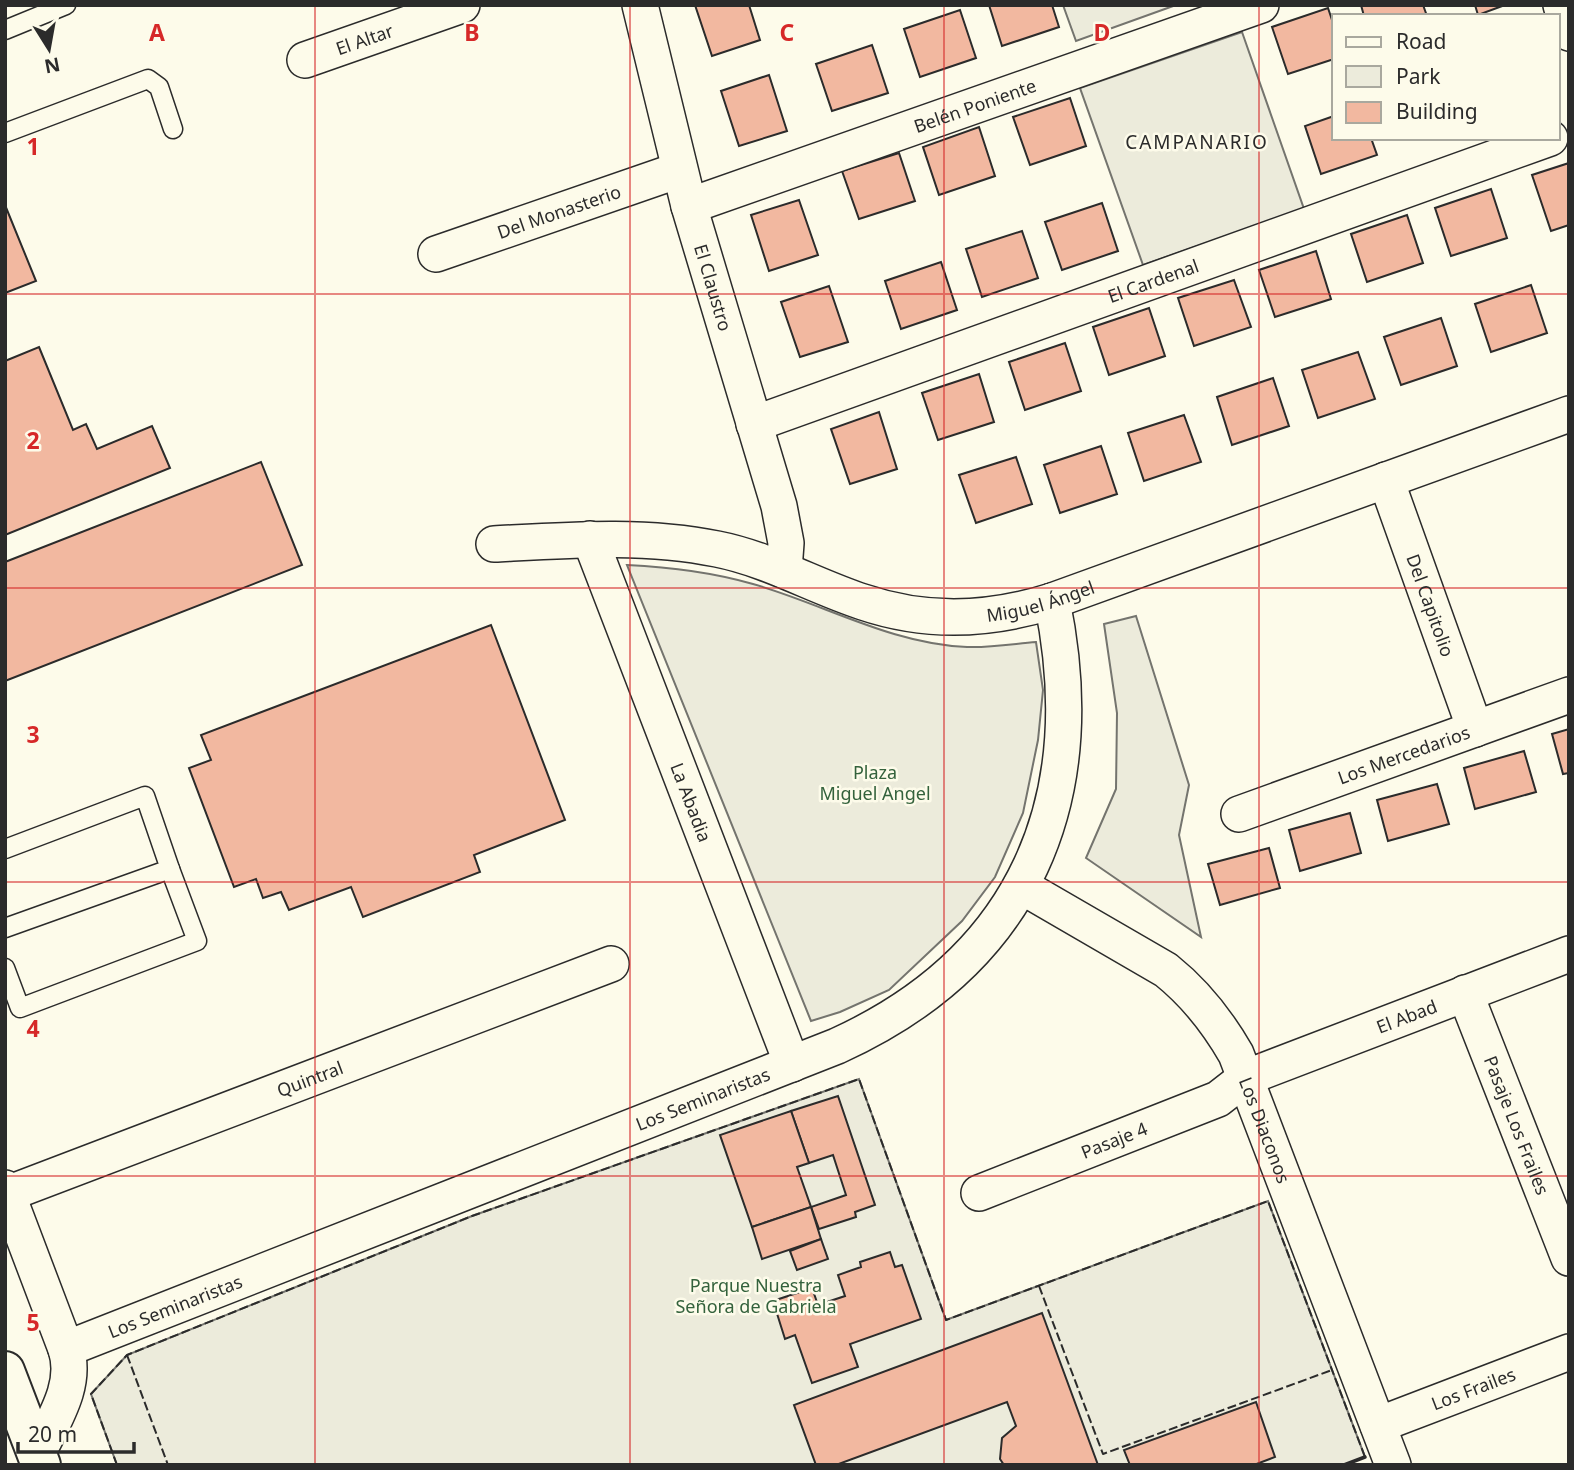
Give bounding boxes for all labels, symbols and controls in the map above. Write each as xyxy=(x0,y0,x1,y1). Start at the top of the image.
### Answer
north arrow xyxy=(14,14,84,84)
legend xyxy=(1332,14,1560,140)
text: A xyxy=(149,16,165,48)
text: B xyxy=(464,16,480,48)
text: C xyxy=(780,16,795,48)
text: D xyxy=(1094,16,1110,48)
street label: El Altar xyxy=(332,18,397,60)
text: Road xyxy=(1396,27,1446,55)
text: N xyxy=(42,51,62,80)
text: Park xyxy=(1396,62,1441,90)
street label: Belén Poniente xyxy=(911,73,1039,138)
text: Building xyxy=(1396,97,1478,125)
district label: CAMPANARIO xyxy=(1125,129,1269,155)
text: 1 xyxy=(26,130,40,162)
street label: Del Monasterio xyxy=(494,179,624,244)
street label: El Claustro xyxy=(689,241,738,334)
street label: El Cardenal xyxy=(1104,253,1202,308)
text: 2 xyxy=(26,424,40,456)
street label: Del Capitolio xyxy=(1401,551,1460,660)
street label: Miguel Ángel xyxy=(985,575,1098,627)
text: 3 xyxy=(26,718,40,750)
street label: Los Mercedarios xyxy=(1334,720,1473,789)
street label: La Abadia xyxy=(665,759,717,845)
park label: Plaza Miguel Angel xyxy=(819,760,931,805)
street label: El Abad xyxy=(1373,994,1440,1039)
text: 4 xyxy=(26,1012,40,1044)
street label: Pasaje Los Frailes xyxy=(1479,1052,1555,1198)
street label: Quintral xyxy=(273,1055,346,1102)
street label: Los Seminaristas xyxy=(632,1062,773,1136)
street label: Los Diaconos xyxy=(1234,1074,1296,1187)
street label: Pasaje 4 xyxy=(1077,1116,1151,1164)
street label: Los Seminaristas xyxy=(104,1269,246,1343)
park label: Parque Nuestra Señora de Gabriela xyxy=(675,1273,837,1318)
text: 5 xyxy=(26,1306,40,1338)
street label: Los Frailes xyxy=(1428,1362,1519,1416)
scale bar xyxy=(18,1410,133,1454)
text: 20 m xyxy=(28,1420,77,1448)

